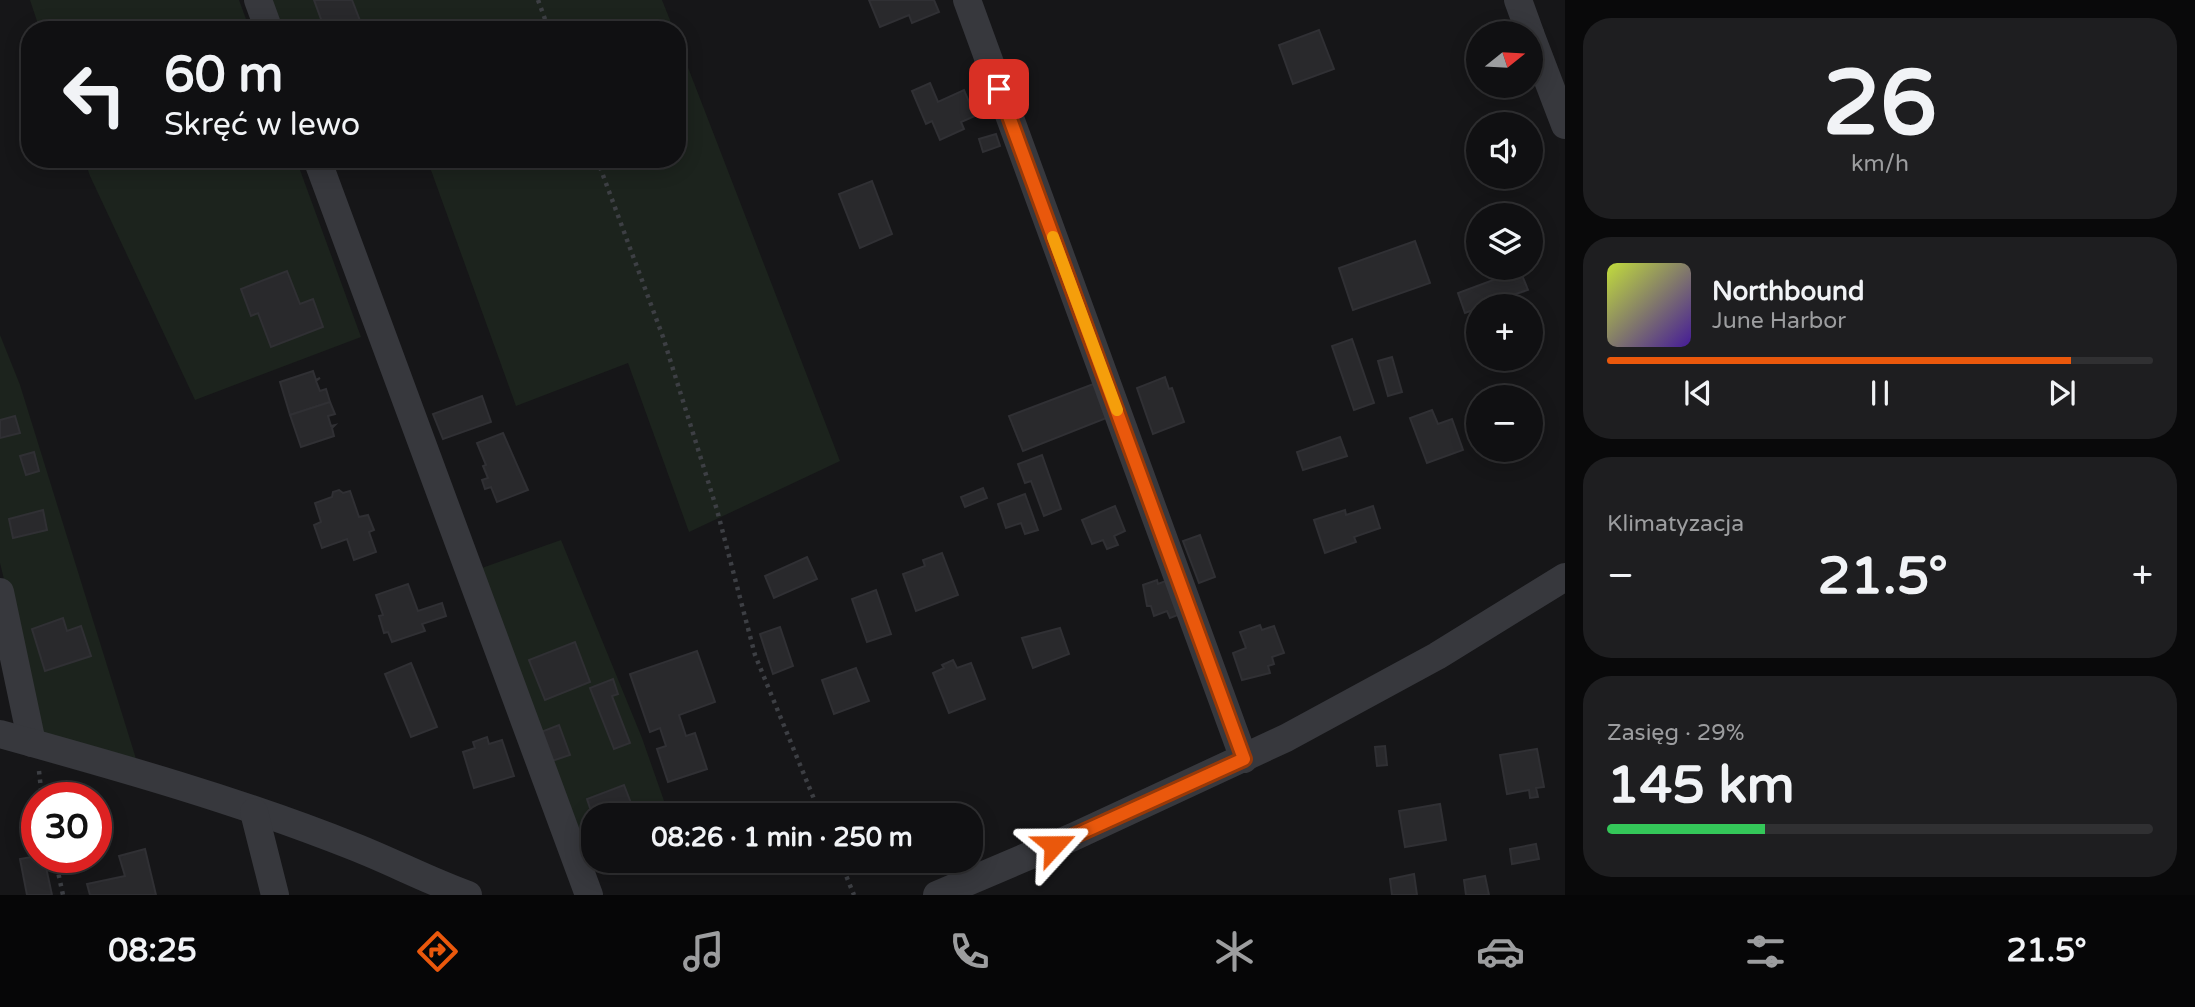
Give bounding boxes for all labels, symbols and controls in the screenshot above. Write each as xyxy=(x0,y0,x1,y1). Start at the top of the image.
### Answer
north arrow xyxy=(1466,21,1544,98)
map controls xyxy=(1466,21,1543,462)
text: 60 m xyxy=(164,46,283,105)
icon: left xyxy=(49,49,140,140)
text: 26 xyxy=(1823,49,1937,159)
pin xyxy=(969,59,1029,119)
icon: arrive xyxy=(980,70,1018,108)
text: Skręć w lewo xyxy=(164,106,360,144)
button: sound xyxy=(1466,112,1543,189)
text: km/h xyxy=(1851,150,1909,178)
button: layers xyxy=(1466,203,1543,280)
text: Northbound xyxy=(1712,276,1864,307)
button: + xyxy=(1466,294,1543,371)
text: June Harbor xyxy=(1712,307,1846,335)
icon: previous xyxy=(1679,374,1717,412)
icon: pause xyxy=(1861,374,1899,412)
icon: next xyxy=(2043,374,2081,412)
button: − xyxy=(1466,385,1543,462)
text: Klimatyzacja xyxy=(1607,510,1744,538)
text: 21.5° xyxy=(1818,545,1948,608)
text: − xyxy=(1607,553,1634,599)
text: + xyxy=(2132,553,2153,599)
text: Zasięg · 29% xyxy=(1607,719,1744,747)
text: 145 km xyxy=(1607,754,1795,817)
speed limit sign: 30 xyxy=(21,782,112,873)
position arrow xyxy=(1017,808,1091,882)
text: 08:26 · 1 min · 250 m xyxy=(651,822,913,853)
icon: directions xyxy=(413,927,462,976)
icon: music xyxy=(679,927,728,976)
icon: phone xyxy=(945,927,994,976)
icon: climate xyxy=(1210,927,1259,976)
icon: car xyxy=(1476,927,1525,976)
icon: filters xyxy=(1741,927,1790,976)
text: 08:25 xyxy=(108,932,197,970)
text: 21.5° xyxy=(2007,932,2087,970)

